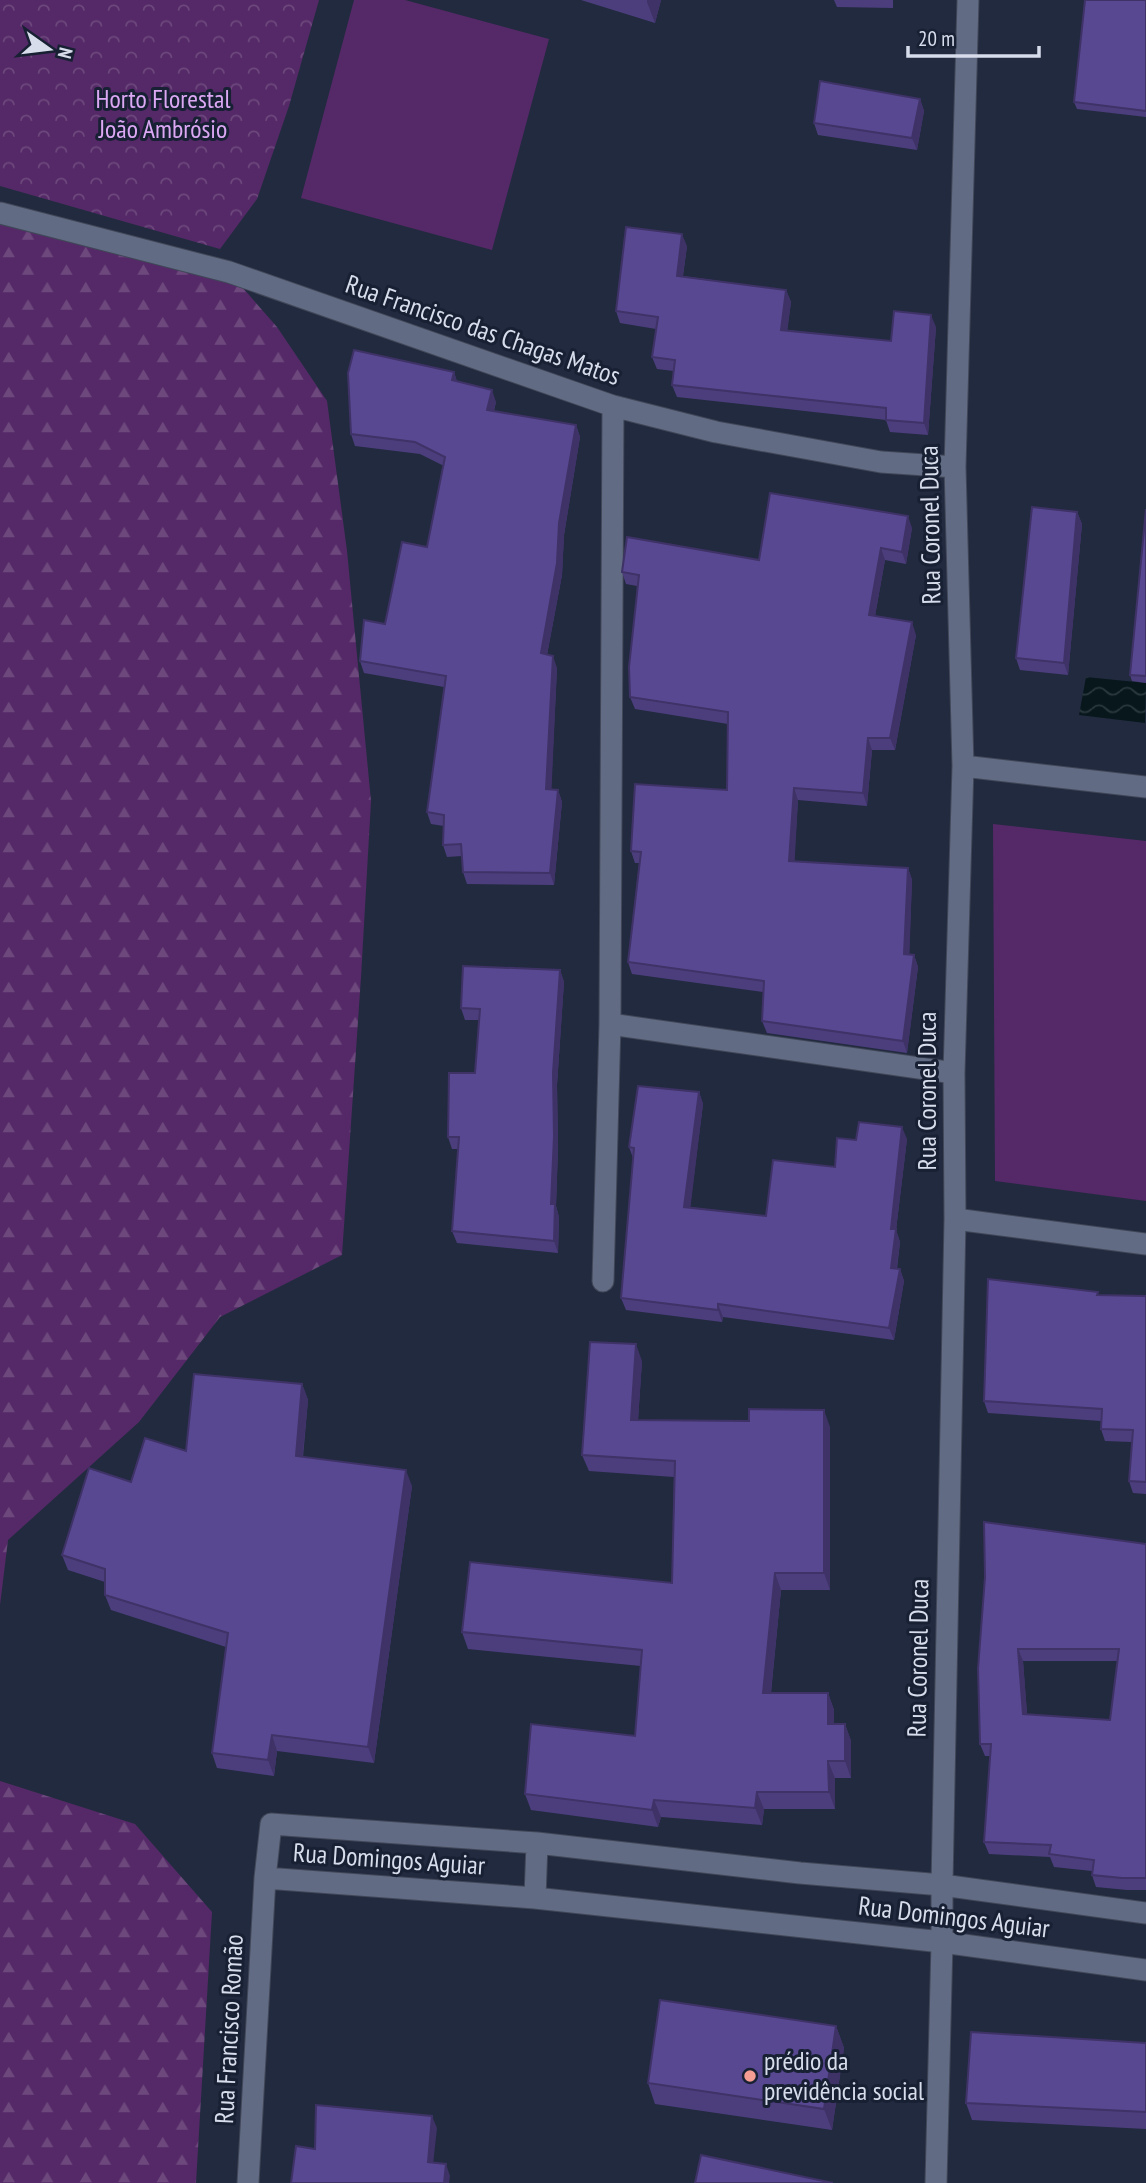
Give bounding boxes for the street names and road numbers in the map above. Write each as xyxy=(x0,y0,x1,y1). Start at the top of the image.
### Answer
street label: Rua Francisco das Chagas Matos xyxy=(342,267,625,392)
street label: Rua Coronel Duca xyxy=(912,445,947,605)
street label: Rua Coronel Duca xyxy=(910,1012,943,1170)
street label: Rua Coronel Duca xyxy=(900,1578,935,1738)
street label: Rua Domingos Aguiar xyxy=(292,1835,486,1882)
street label: Rua Domingos Aguiar xyxy=(857,1888,1052,1945)
street label: Rua Francisco Romão xyxy=(207,1933,250,2125)

